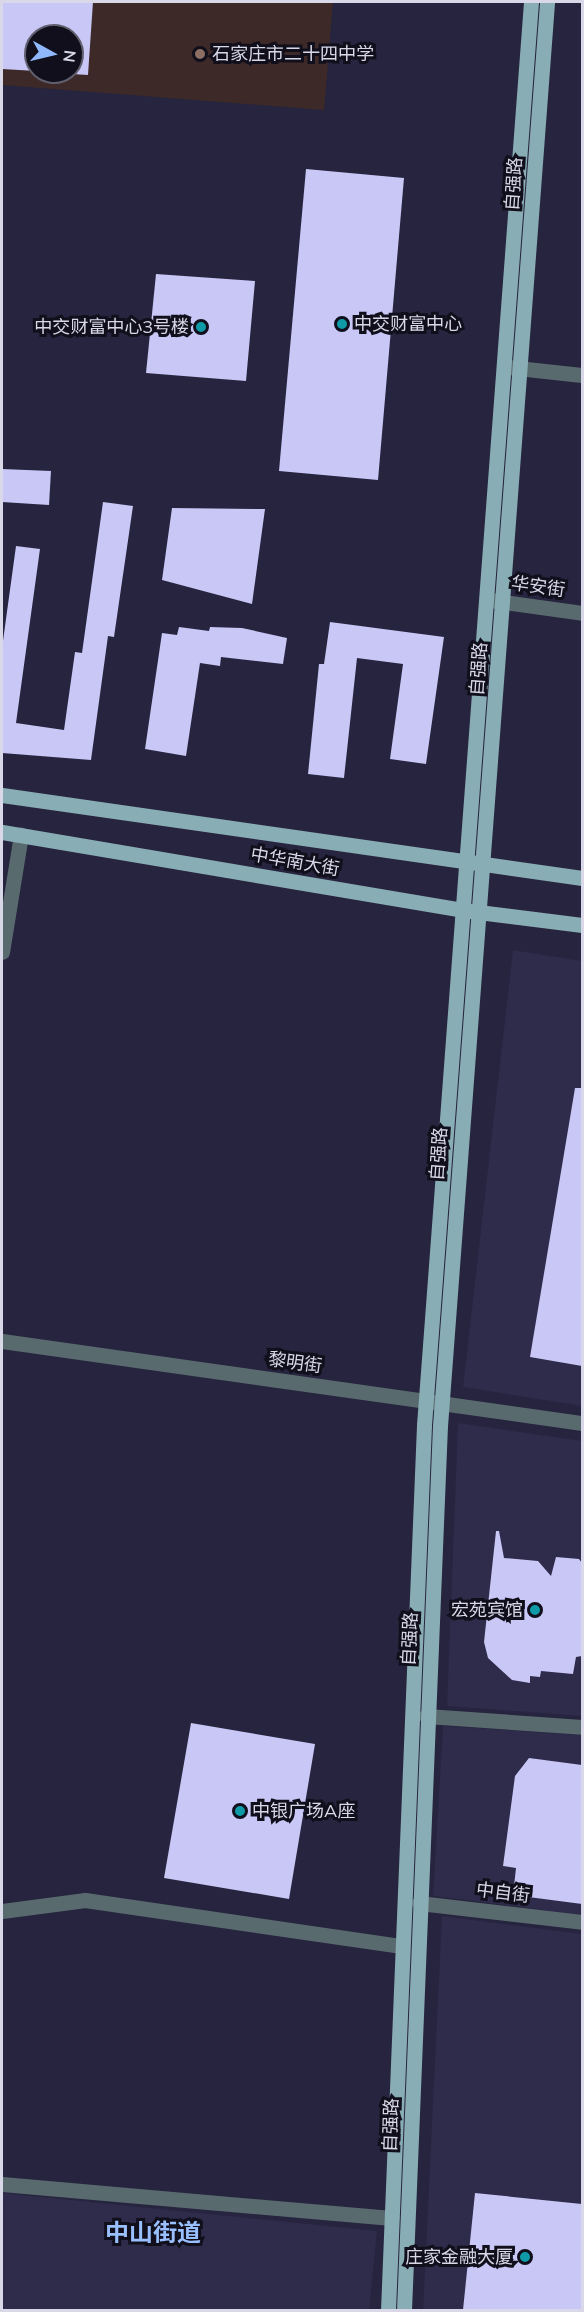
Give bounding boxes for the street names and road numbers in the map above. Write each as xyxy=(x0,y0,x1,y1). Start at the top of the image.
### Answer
street label: 自强路 xyxy=(501,156,527,212)
street label: 华安街 xyxy=(510,573,566,601)
street label: 自强路 xyxy=(466,641,492,697)
street label: 中华南大街 xyxy=(249,844,341,880)
street label: 自强路 xyxy=(426,1126,452,1182)
street label: 黎明街 xyxy=(267,1349,323,1377)
street label: 自强路 xyxy=(398,1611,422,1667)
street label: 中自街 xyxy=(475,1879,531,1907)
street label: 自强路 xyxy=(379,2098,403,2152)

